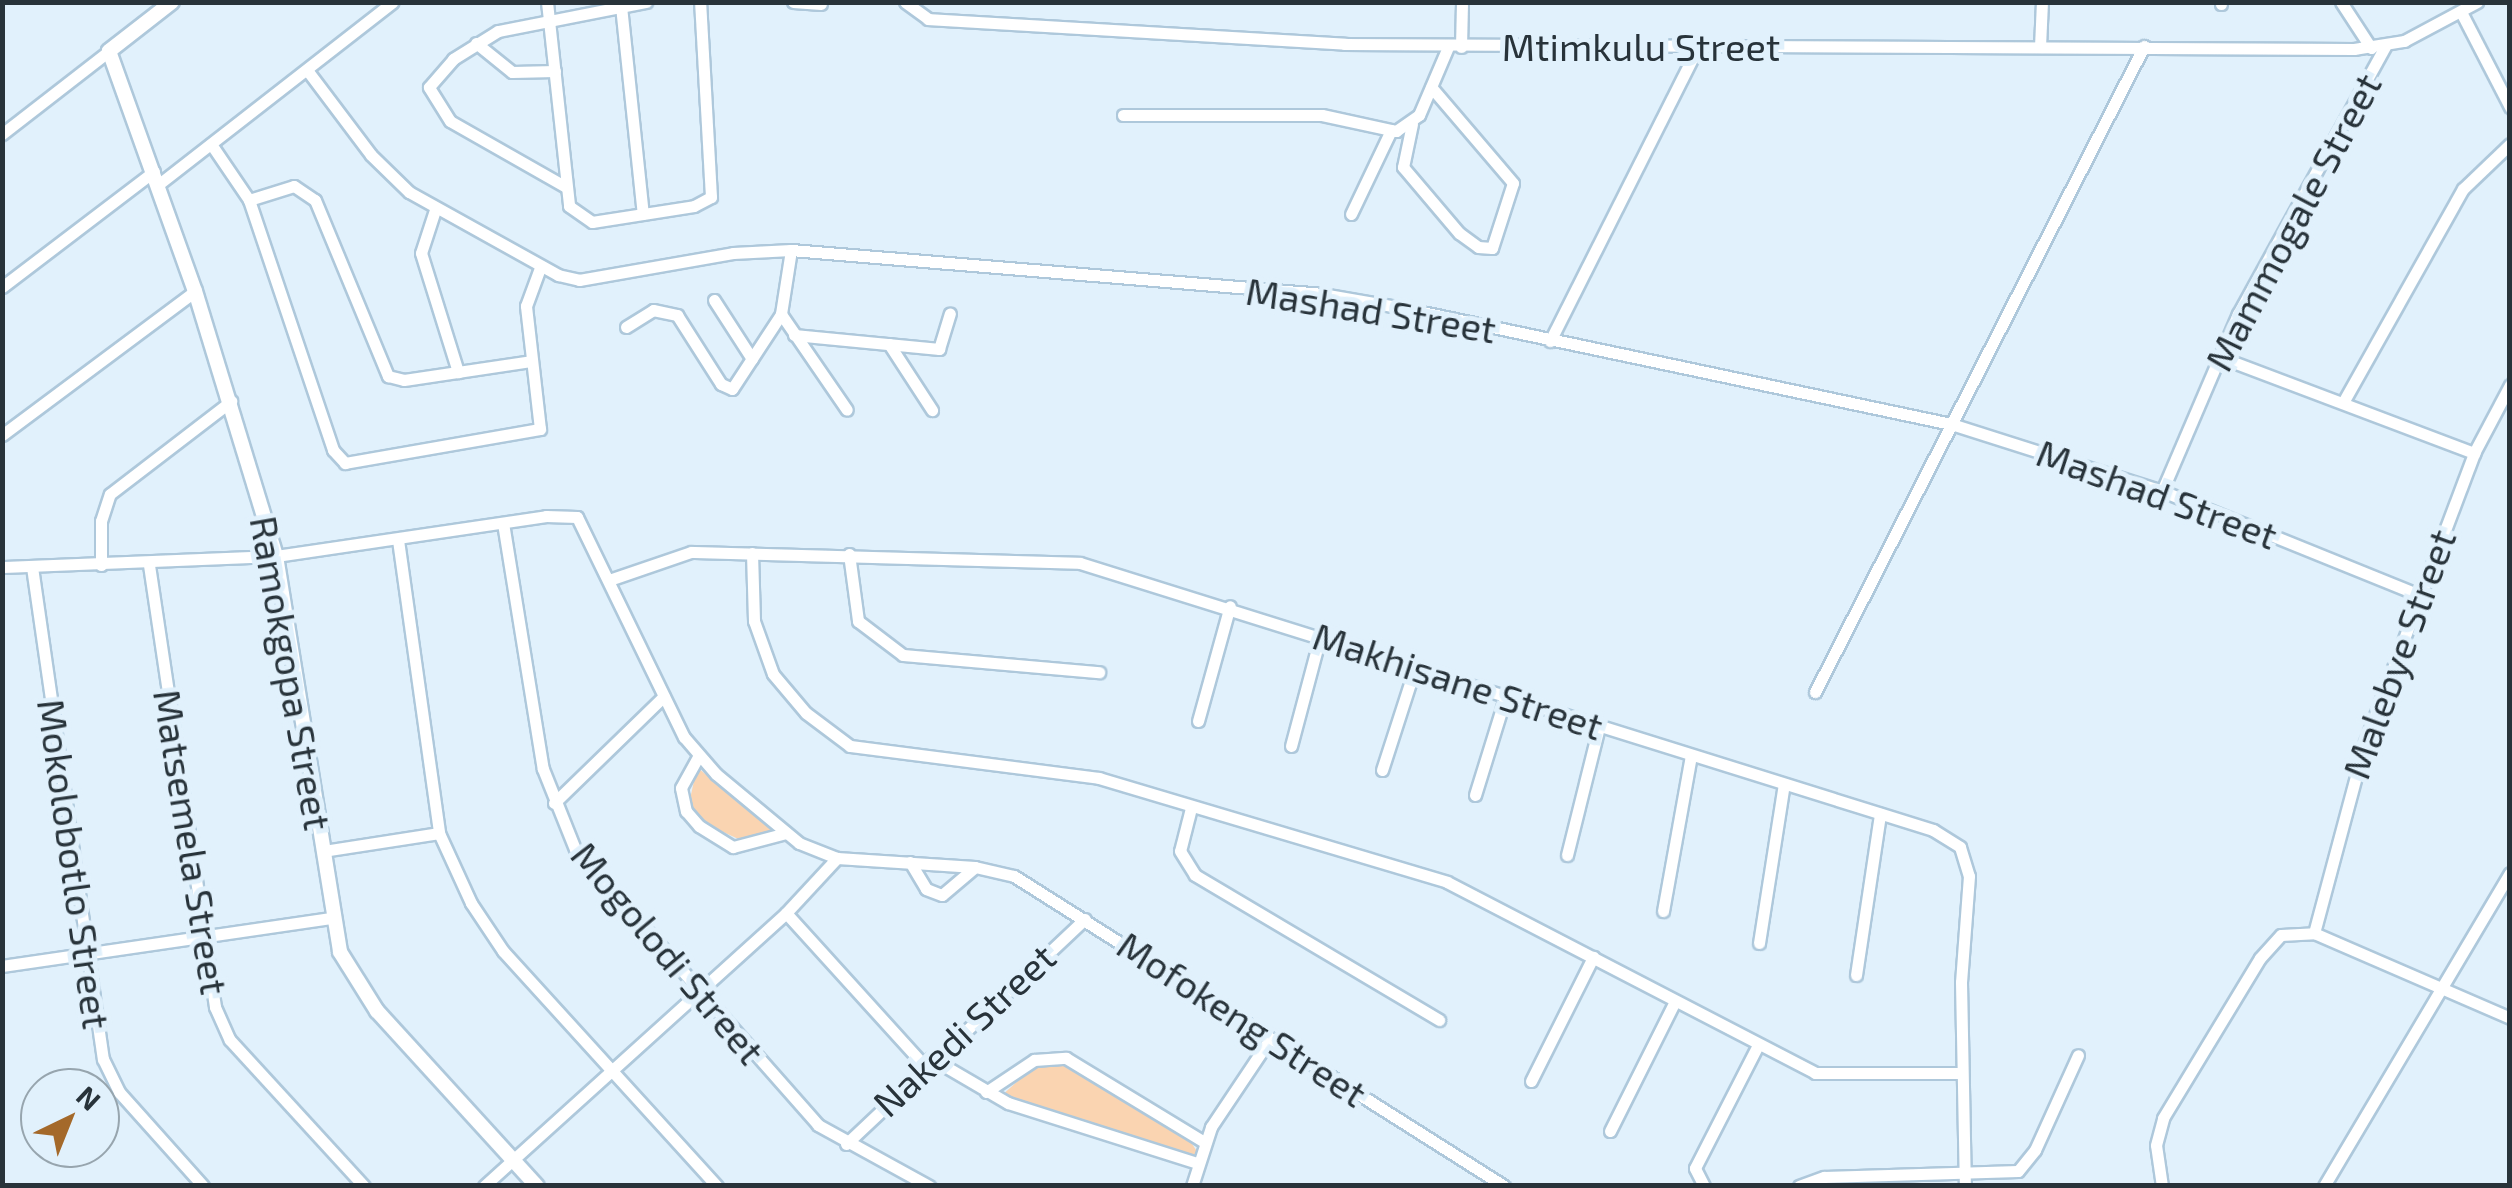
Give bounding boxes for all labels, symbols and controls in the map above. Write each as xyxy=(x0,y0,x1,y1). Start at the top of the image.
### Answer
street label: Mtimkulu Street xyxy=(1502,24,1780,70)
street label: Mammogale Street xyxy=(2195,66,2391,378)
street label: Mashad Street xyxy=(1243,268,1499,352)
street label: Mashad Street xyxy=(2031,429,2283,559)
street label: Ramokgopa Street xyxy=(241,512,341,834)
street label: Malebye Street xyxy=(2333,523,2465,785)
street label: Makhisane Street xyxy=(1307,613,1609,749)
street label: Matsemela Street xyxy=(144,686,238,998)
street label: Mokolobotlo Street xyxy=(28,696,120,1032)
street label: Mogolodi Street xyxy=(562,833,774,1073)
street label: Mofokeng Street xyxy=(1109,922,1375,1116)
street label: Nakedi Street xyxy=(864,934,1064,1126)
north arrow xyxy=(20,1068,120,1168)
text: N xyxy=(70,1078,108,1117)

